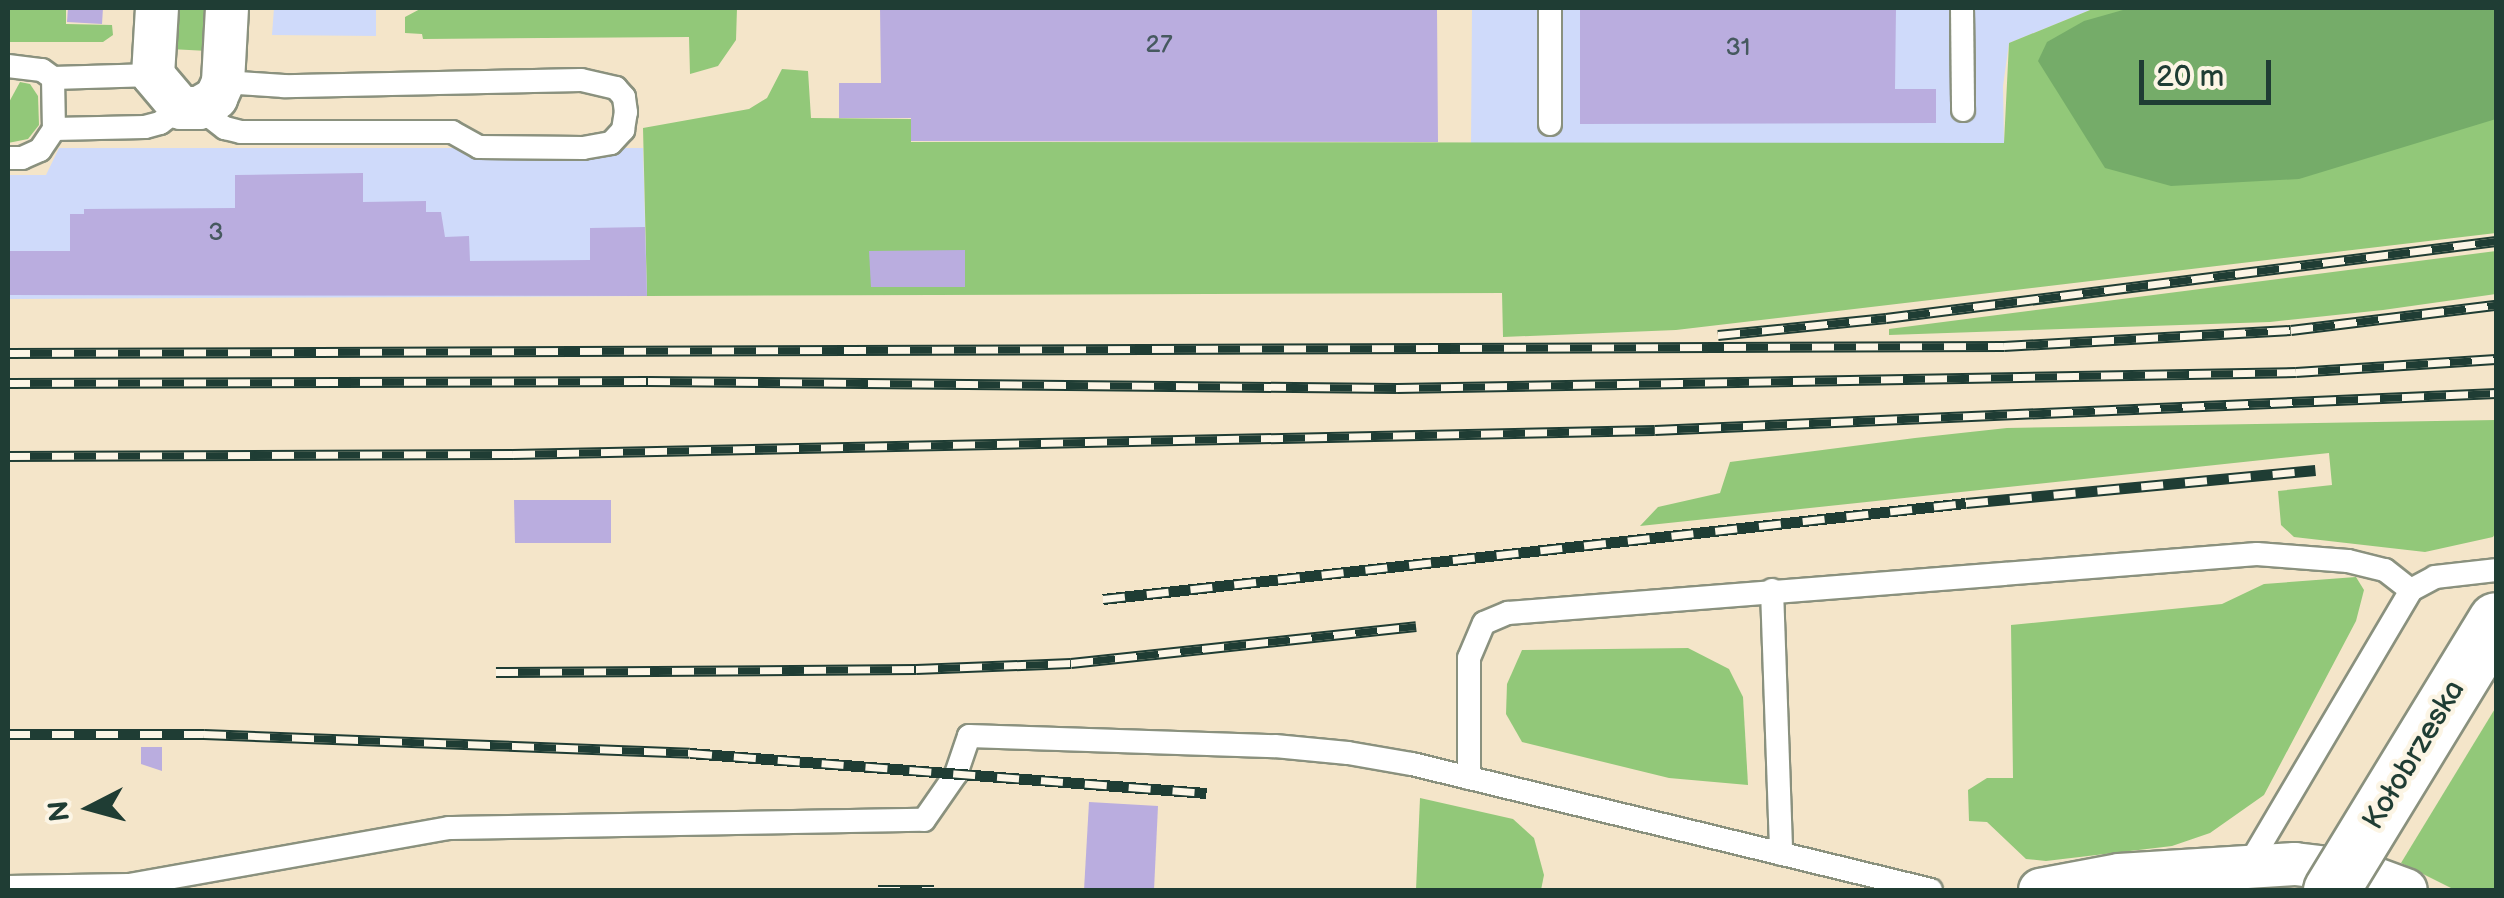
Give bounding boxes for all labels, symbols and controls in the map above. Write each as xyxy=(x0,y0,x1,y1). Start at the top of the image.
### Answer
house number: 27 xyxy=(1145,30,1173,60)
house number: 31 xyxy=(1725,33,1751,63)
scale bar xyxy=(2144,40,2276,102)
text: 20 m xyxy=(2156,59,2224,95)
house number: 3 xyxy=(208,218,224,248)
street label: Kołobrzeska xyxy=(2355,674,2473,836)
north arrow xyxy=(40,758,140,858)
text: N xyxy=(42,799,77,823)

